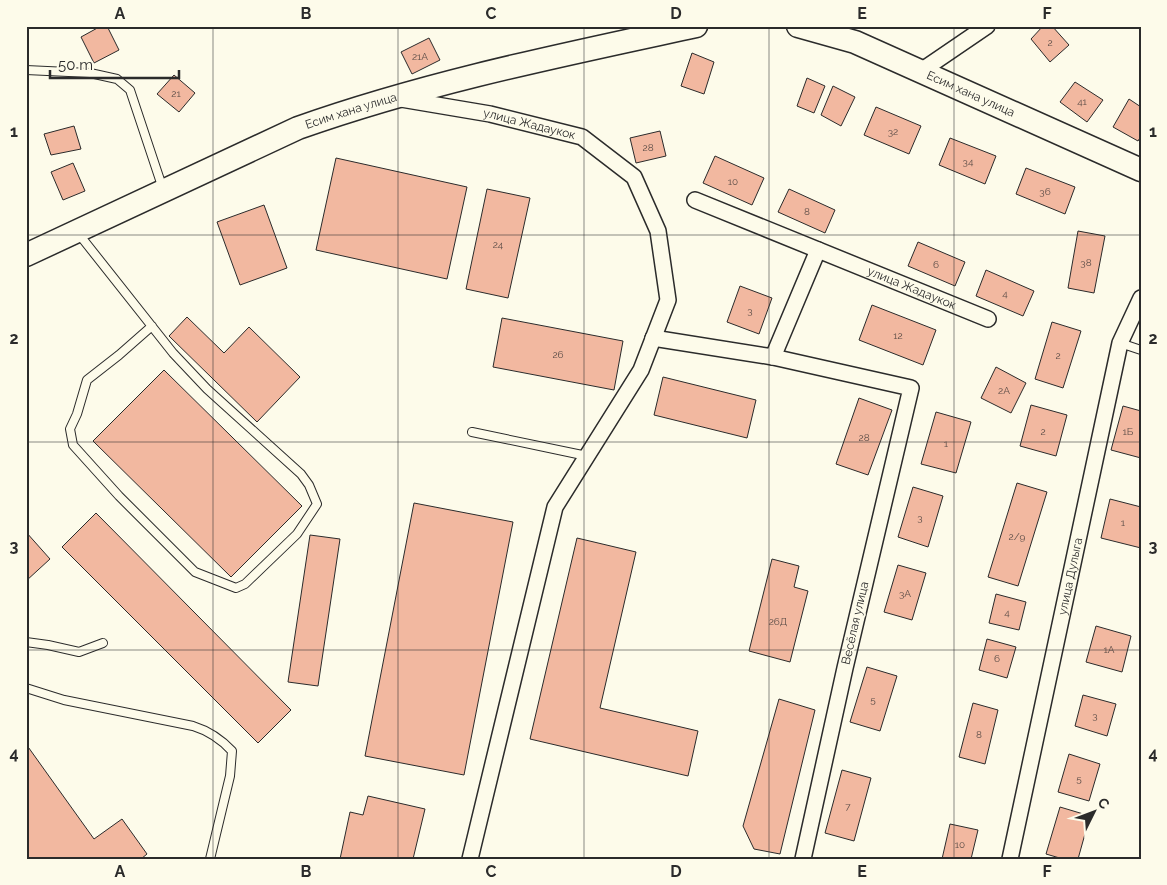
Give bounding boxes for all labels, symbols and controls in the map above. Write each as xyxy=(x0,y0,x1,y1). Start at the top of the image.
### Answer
text: A xyxy=(115,4,126,23)
text: B xyxy=(301,4,312,23)
text: C xyxy=(486,4,497,23)
text: D xyxy=(670,4,682,23)
text: E xyxy=(857,4,867,23)
text: F xyxy=(1042,4,1052,23)
house number: 2 xyxy=(1047,37,1053,48)
scale bar xyxy=(50,48,179,80)
house number: 21А xyxy=(412,51,428,62)
text: 50 m xyxy=(58,56,93,74)
street label: Есим хана улица xyxy=(924,68,1017,120)
house number: 21 xyxy=(171,88,181,99)
street label: Есим хана улица xyxy=(303,90,398,132)
house number: 41 xyxy=(1077,96,1088,107)
street label: улица Жадаукок xyxy=(482,106,577,142)
text: 1 xyxy=(10,122,18,141)
text: 1 xyxy=(1149,122,1157,141)
house number: 32 xyxy=(888,126,898,137)
house number: 28 xyxy=(642,142,654,153)
house number: 34 xyxy=(963,156,974,167)
house number: 10 xyxy=(728,176,738,187)
house number: 36 xyxy=(1039,186,1051,197)
house number: 8 xyxy=(804,206,810,217)
house number: 24 xyxy=(493,239,504,250)
house number: 38 xyxy=(1080,257,1092,268)
house number: 6 xyxy=(933,259,939,270)
street label: улица Жадаукок xyxy=(865,264,958,312)
house number: 4 xyxy=(1002,288,1008,299)
house number: 3 xyxy=(747,305,753,316)
text: 2 xyxy=(9,329,19,348)
text: 2 xyxy=(1148,329,1158,348)
house number: 12 xyxy=(893,330,903,341)
house number: 26 xyxy=(552,349,564,360)
house number: 2 xyxy=(1055,350,1061,361)
house number: 2А xyxy=(998,385,1010,396)
house number: 2 xyxy=(1040,426,1046,437)
house number: 1Б xyxy=(1123,426,1134,437)
house number: 28 xyxy=(858,432,870,443)
house number: 1 xyxy=(944,438,949,449)
house number: 3 xyxy=(917,512,923,523)
house number: 1 xyxy=(1121,517,1126,528)
house number: 2/9 xyxy=(1009,531,1026,542)
street label: улица Дулыга xyxy=(1055,536,1085,616)
text: 3 xyxy=(10,537,19,556)
text: 3 xyxy=(1149,537,1158,556)
street label: Весёлая улица xyxy=(839,580,871,666)
house number: 3А xyxy=(899,588,911,599)
house number: 4 xyxy=(1004,607,1010,618)
house number: 26Д xyxy=(769,616,788,627)
house number: 1А xyxy=(1103,644,1115,655)
house number: 6 xyxy=(994,653,1000,664)
house number: 5 xyxy=(870,694,876,705)
house number: 3 xyxy=(1092,710,1098,721)
house number: 8 xyxy=(976,729,982,740)
text: 4 xyxy=(9,744,19,763)
text: 4 xyxy=(1148,744,1158,763)
house number: 5 xyxy=(1076,773,1082,784)
north arrow xyxy=(1070,788,1120,838)
text: С xyxy=(1095,794,1113,813)
house number: 7 xyxy=(845,801,851,812)
house number: 10 xyxy=(955,839,965,850)
text: A xyxy=(115,862,126,881)
text: B xyxy=(301,862,312,881)
text: C xyxy=(486,862,497,881)
text: D xyxy=(670,862,682,881)
text: E xyxy=(857,862,867,881)
text: F xyxy=(1042,862,1052,881)

